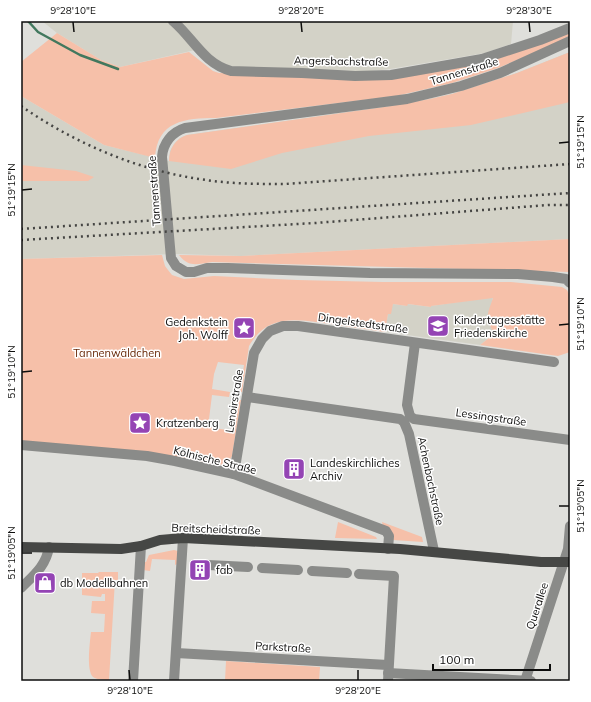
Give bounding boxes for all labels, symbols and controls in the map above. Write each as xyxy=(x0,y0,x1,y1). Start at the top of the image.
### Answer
text: 9°28'10"E xyxy=(50,4,96,17)
text: 9°28'20"E xyxy=(278,4,324,17)
text: 9°28'30"E xyxy=(506,4,552,17)
street label: Angersbachstraße xyxy=(294,53,388,69)
street label: Tannenstraße xyxy=(428,54,500,88)
text: 51°19'15"N xyxy=(574,115,587,169)
street label: Tannenstraße xyxy=(145,155,163,227)
text: 51°19'15"N xyxy=(5,163,18,217)
text: 51°19'10"N xyxy=(574,297,587,351)
street label: Dingelstedtstraße xyxy=(317,310,409,336)
school or university icon: Kindertagesstätte Friedenskirche xyxy=(425,313,451,339)
place label: Kindertagesstätte Friedenskirche xyxy=(454,313,545,340)
place label: Gedenkstein Joh. Wolff xyxy=(165,315,228,342)
place icon: Gedenkstein Joh. Wolff xyxy=(231,315,257,341)
text: 51°19'10"N xyxy=(5,345,18,399)
park label: Tannenwäldchen xyxy=(73,346,161,360)
street label: Lenoirstraße xyxy=(222,368,246,434)
street label: Lessingstraße xyxy=(455,405,527,429)
place icon: Kratzenberg xyxy=(127,410,153,436)
place label: Kratzenberg xyxy=(156,416,219,430)
street label: Achenbachstraße xyxy=(415,435,447,527)
street label: Kölnische Straße xyxy=(172,443,258,477)
building icon: Landeskirchliches Archiv xyxy=(281,456,307,482)
place label: Landeskirchliches Archiv xyxy=(310,456,400,483)
text: 51°19'05"N xyxy=(574,479,587,533)
street label: Breitscheidstraße xyxy=(171,520,261,538)
text: 51°19'05"N xyxy=(5,526,18,580)
building icon: fab xyxy=(187,557,213,583)
place label: fab xyxy=(216,563,233,577)
shop icon: db Modellbahnen xyxy=(32,570,58,596)
place label: db Modellbahnen xyxy=(60,576,148,590)
street label: Querallee xyxy=(523,581,551,631)
street label: Parkstraße xyxy=(255,639,311,655)
scale bar xyxy=(433,646,550,672)
text: 100 m xyxy=(439,652,474,667)
text: 9°28'10"E xyxy=(107,684,153,697)
text: 9°28'20"E xyxy=(335,684,381,697)

